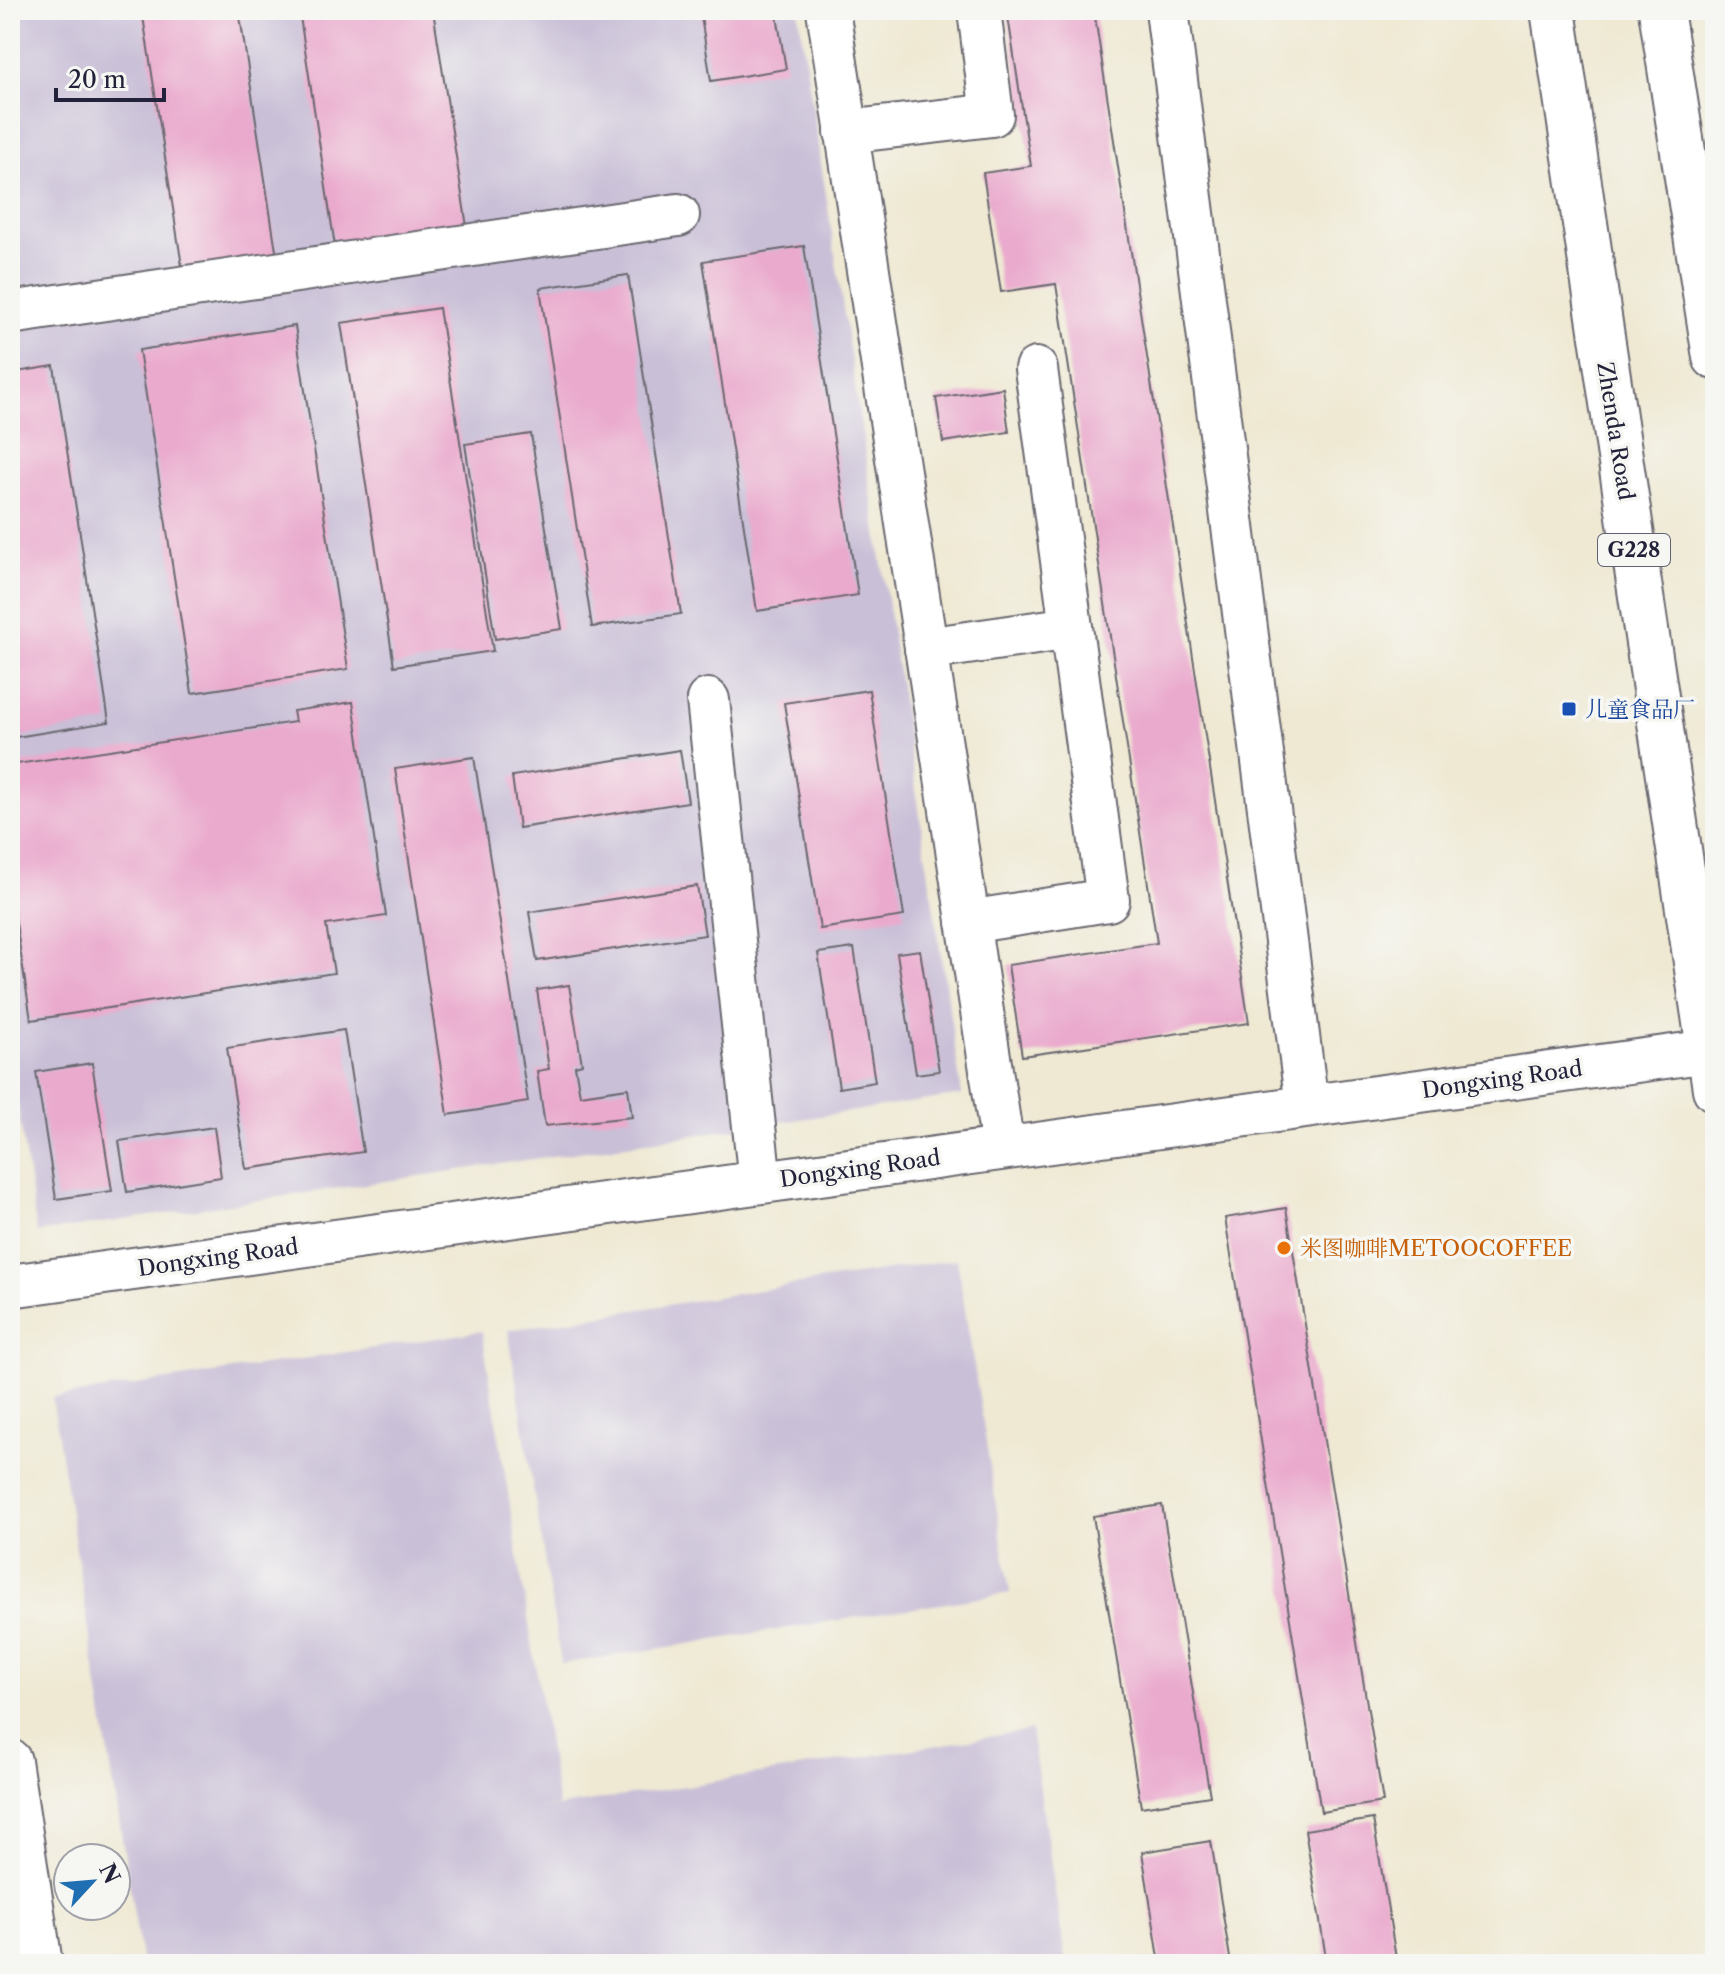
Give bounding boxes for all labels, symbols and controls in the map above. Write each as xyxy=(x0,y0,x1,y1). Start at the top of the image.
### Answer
scale bar xyxy=(56,52,164,102)
text: 20 m xyxy=(68,65,126,94)
street label: Zhenda Road xyxy=(1591,360,1640,502)
road number: G228 xyxy=(1598,534,1670,566)
place label: 儿童食品厂 xyxy=(1585,696,1695,723)
marker: 儿童食品厂 xyxy=(1560,700,1578,718)
street label: Dongxing Road xyxy=(1420,1055,1584,1104)
street label: Dongxing Road xyxy=(778,1144,942,1193)
street label: Dongxing Road xyxy=(136,1233,300,1282)
place label: 米图咖啡METOOCOFFEE xyxy=(1300,1235,1572,1262)
marker: 米图咖啡METOOCOFFEE xyxy=(1275,1239,1293,1257)
north arrow xyxy=(52,1842,132,1922)
text: N xyxy=(93,1859,126,1888)

